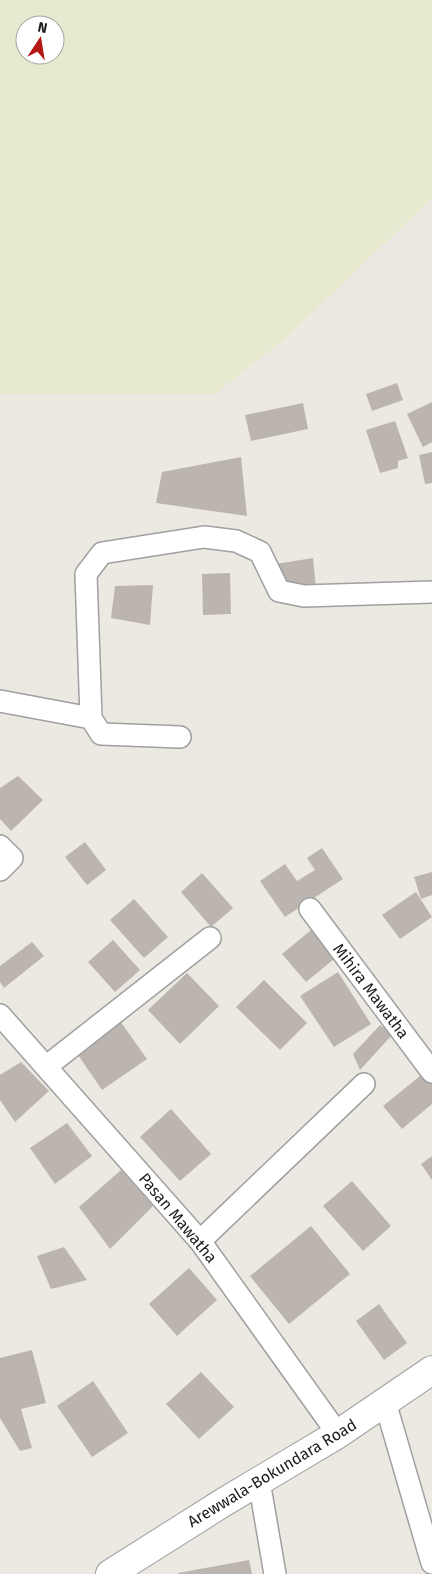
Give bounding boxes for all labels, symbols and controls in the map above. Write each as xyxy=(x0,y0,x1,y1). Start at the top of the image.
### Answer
north arrow xyxy=(15,15,65,65)
text: N xyxy=(36,18,49,37)
street label: Mihira Mawatha xyxy=(329,940,413,1042)
street label: Pasan Mawatha xyxy=(135,1169,221,1267)
street label: Arewwala-Bokundara Road xyxy=(184,1415,360,1531)

